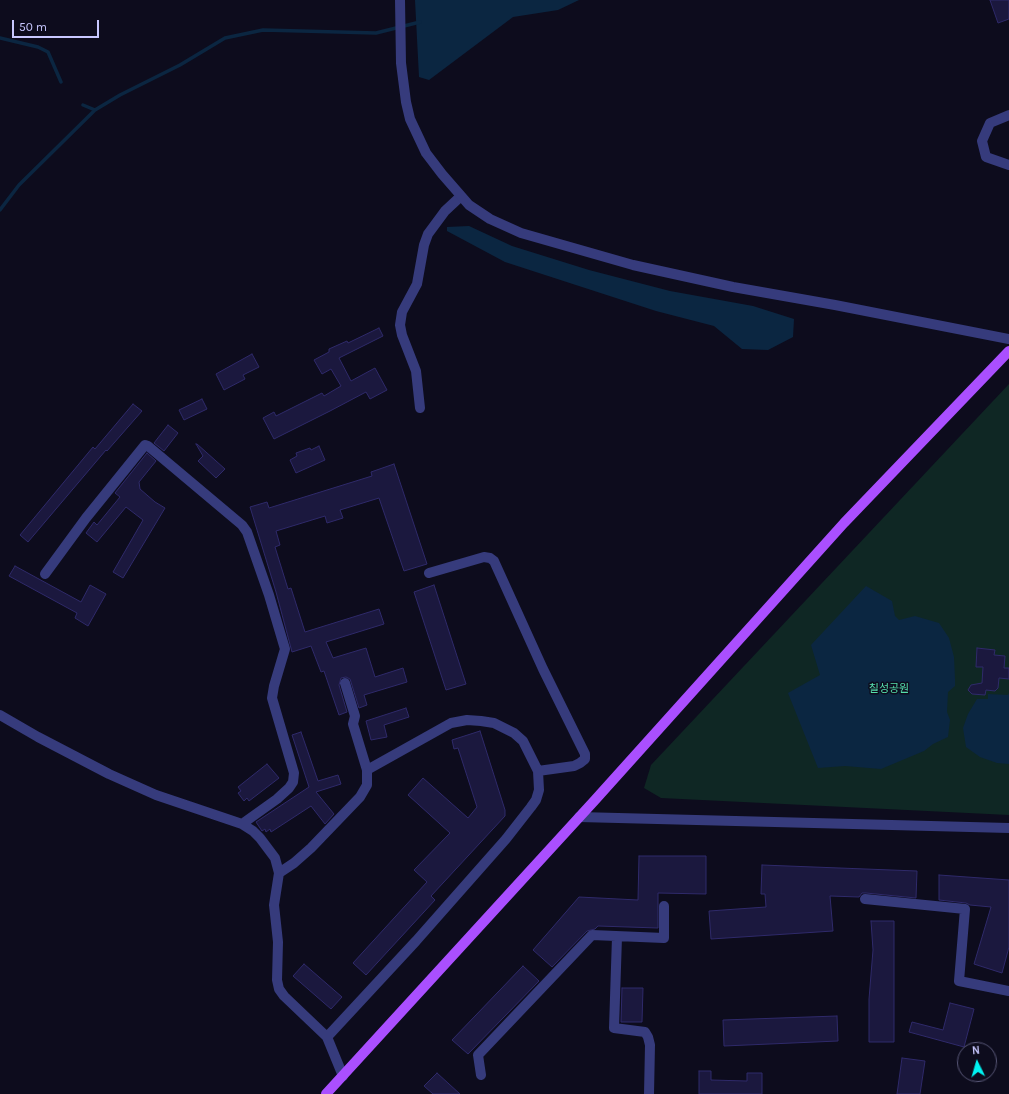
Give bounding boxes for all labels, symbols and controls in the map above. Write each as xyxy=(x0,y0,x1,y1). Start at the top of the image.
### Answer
scale bar xyxy=(14,12,101,38)
text: 50 m xyxy=(19,20,47,34)
park label: 칠성공원 xyxy=(869,682,909,696)
north arrow xyxy=(957,1042,997,1082)
text: N xyxy=(971,1044,980,1057)

